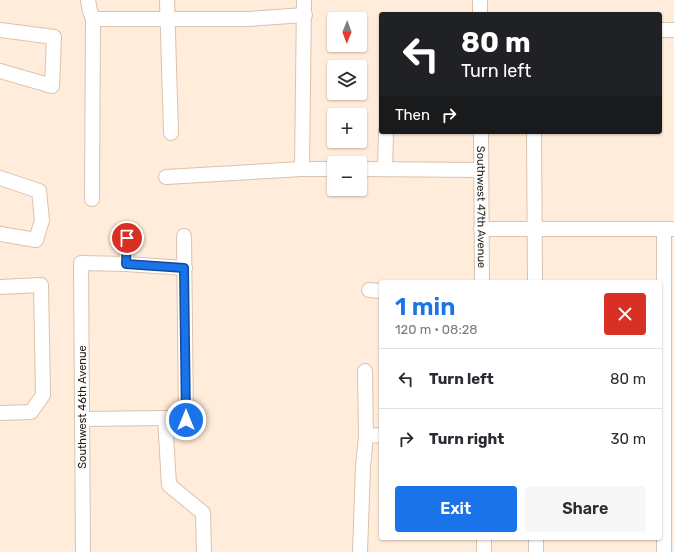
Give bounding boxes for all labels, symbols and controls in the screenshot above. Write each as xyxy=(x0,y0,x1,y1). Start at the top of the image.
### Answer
north arrow xyxy=(327,12,367,52)
map controls xyxy=(327,12,367,196)
text: 80 m xyxy=(461,26,531,59)
icon: left xyxy=(395,28,447,80)
button: layers xyxy=(327,60,367,100)
text: Turn left xyxy=(461,60,531,82)
icon: right xyxy=(438,104,460,126)
text: Then xyxy=(395,106,430,124)
button: + xyxy=(327,108,367,148)
street label: Southwest 47th Avenue xyxy=(475,146,488,268)
button: − xyxy=(327,156,367,196)
pin xyxy=(110,221,144,255)
icon: arrive xyxy=(116,227,138,249)
text: 1 min xyxy=(395,293,455,321)
button: close xyxy=(604,293,646,335)
text: 120 m · 08:28 xyxy=(395,322,478,337)
street label: Southwest 46th Avenue xyxy=(76,345,89,469)
icon: left xyxy=(395,368,417,390)
text: Turn left xyxy=(429,370,494,388)
text: 80 m xyxy=(610,370,646,388)
position arrow xyxy=(165,399,207,441)
icon: right xyxy=(395,428,417,450)
text: Turn right xyxy=(429,430,504,448)
text: 30 m xyxy=(610,430,646,448)
button: Exit xyxy=(395,486,517,532)
button: Share xyxy=(525,486,646,532)

